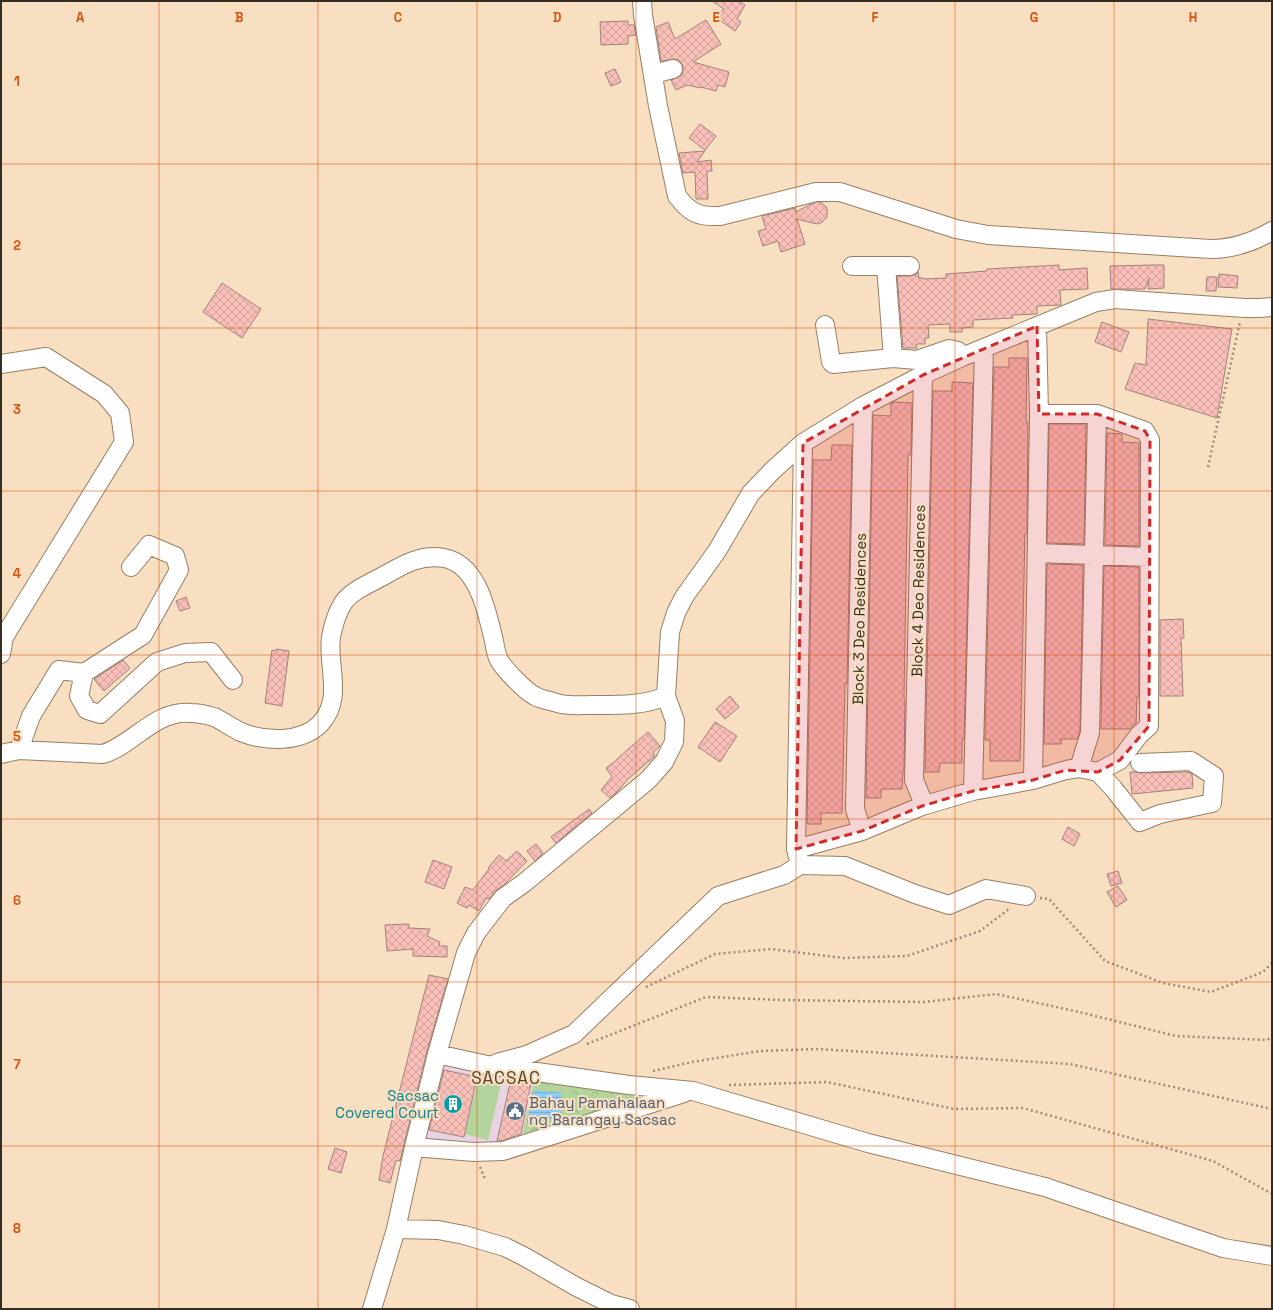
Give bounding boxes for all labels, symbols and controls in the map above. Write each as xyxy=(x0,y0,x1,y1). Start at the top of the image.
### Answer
text: A xyxy=(76,9,85,26)
text: B xyxy=(235,9,244,26)
text: C xyxy=(394,9,402,26)
text: D xyxy=(553,9,562,26)
text: E xyxy=(712,9,720,26)
text: F xyxy=(872,9,879,26)
text: G xyxy=(1030,9,1038,26)
text: H xyxy=(1189,9,1197,26)
text: 1 xyxy=(14,73,20,90)
text: 2 xyxy=(13,237,21,254)
text: 3 xyxy=(13,401,21,418)
street label: Block 4 Deo Residences xyxy=(907,505,929,677)
street label: Block 3 Deo Residences xyxy=(848,533,870,705)
text: 4 xyxy=(13,565,21,582)
text: 5 xyxy=(13,728,21,745)
text: 6 xyxy=(13,892,21,909)
text: 7 xyxy=(13,1056,21,1073)
district label: SACSAC xyxy=(471,1067,541,1089)
place label: Sacsac Covered Court xyxy=(335,1086,439,1122)
building icon: Sacsac Covered Court xyxy=(442,1093,464,1115)
place label: Bahay Pamahalaan ng Barangay Sacsac xyxy=(529,1093,676,1129)
public building icon: Bahay Pamahalaan ng Barangay Sacsac xyxy=(504,1100,526,1122)
text: 8 xyxy=(13,1220,21,1237)

